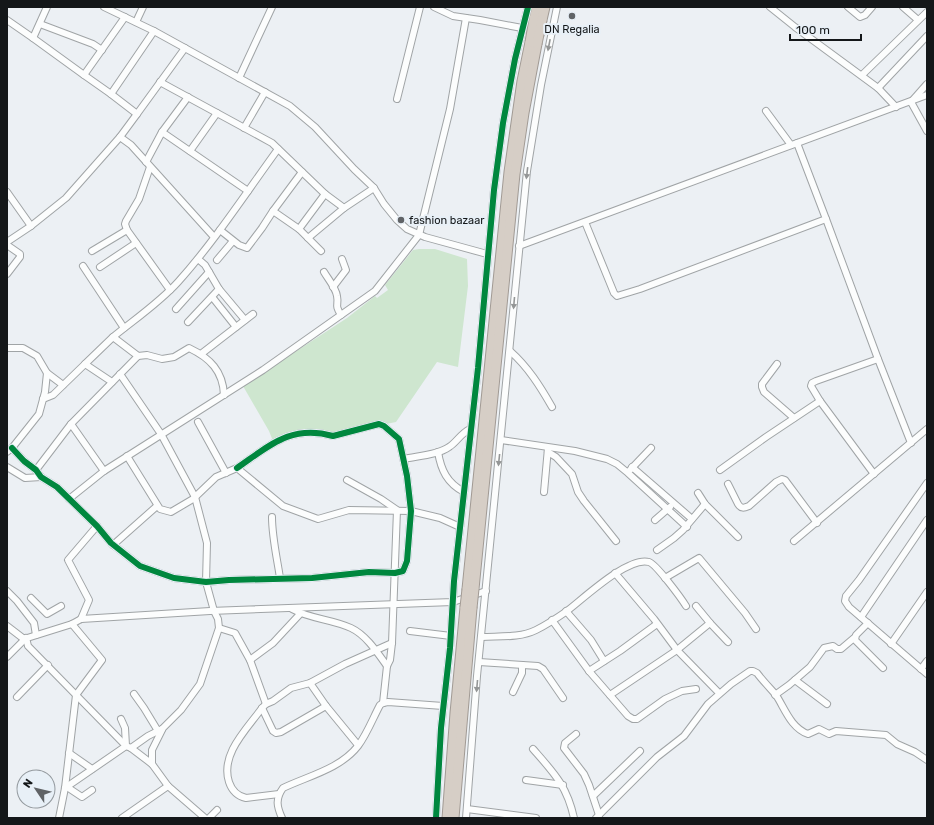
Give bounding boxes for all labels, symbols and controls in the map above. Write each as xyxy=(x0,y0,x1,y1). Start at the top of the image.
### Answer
marker: DN Regalia xyxy=(567,11,577,21)
scale bar xyxy=(790,16,861,42)
place label: DN Regalia xyxy=(544,23,600,36)
text: 100 m xyxy=(796,23,830,37)
one-way arrow xyxy=(545,39,551,51)
one-way arrow xyxy=(524,167,530,179)
place label: fashion bazaar xyxy=(409,214,485,227)
marker: fashion bazaar xyxy=(396,215,406,225)
one-way arrow xyxy=(511,297,518,309)
one-way arrow xyxy=(495,454,502,466)
one-way arrow xyxy=(473,680,480,692)
north arrow xyxy=(16,769,56,809)
text: N xyxy=(21,777,36,791)

